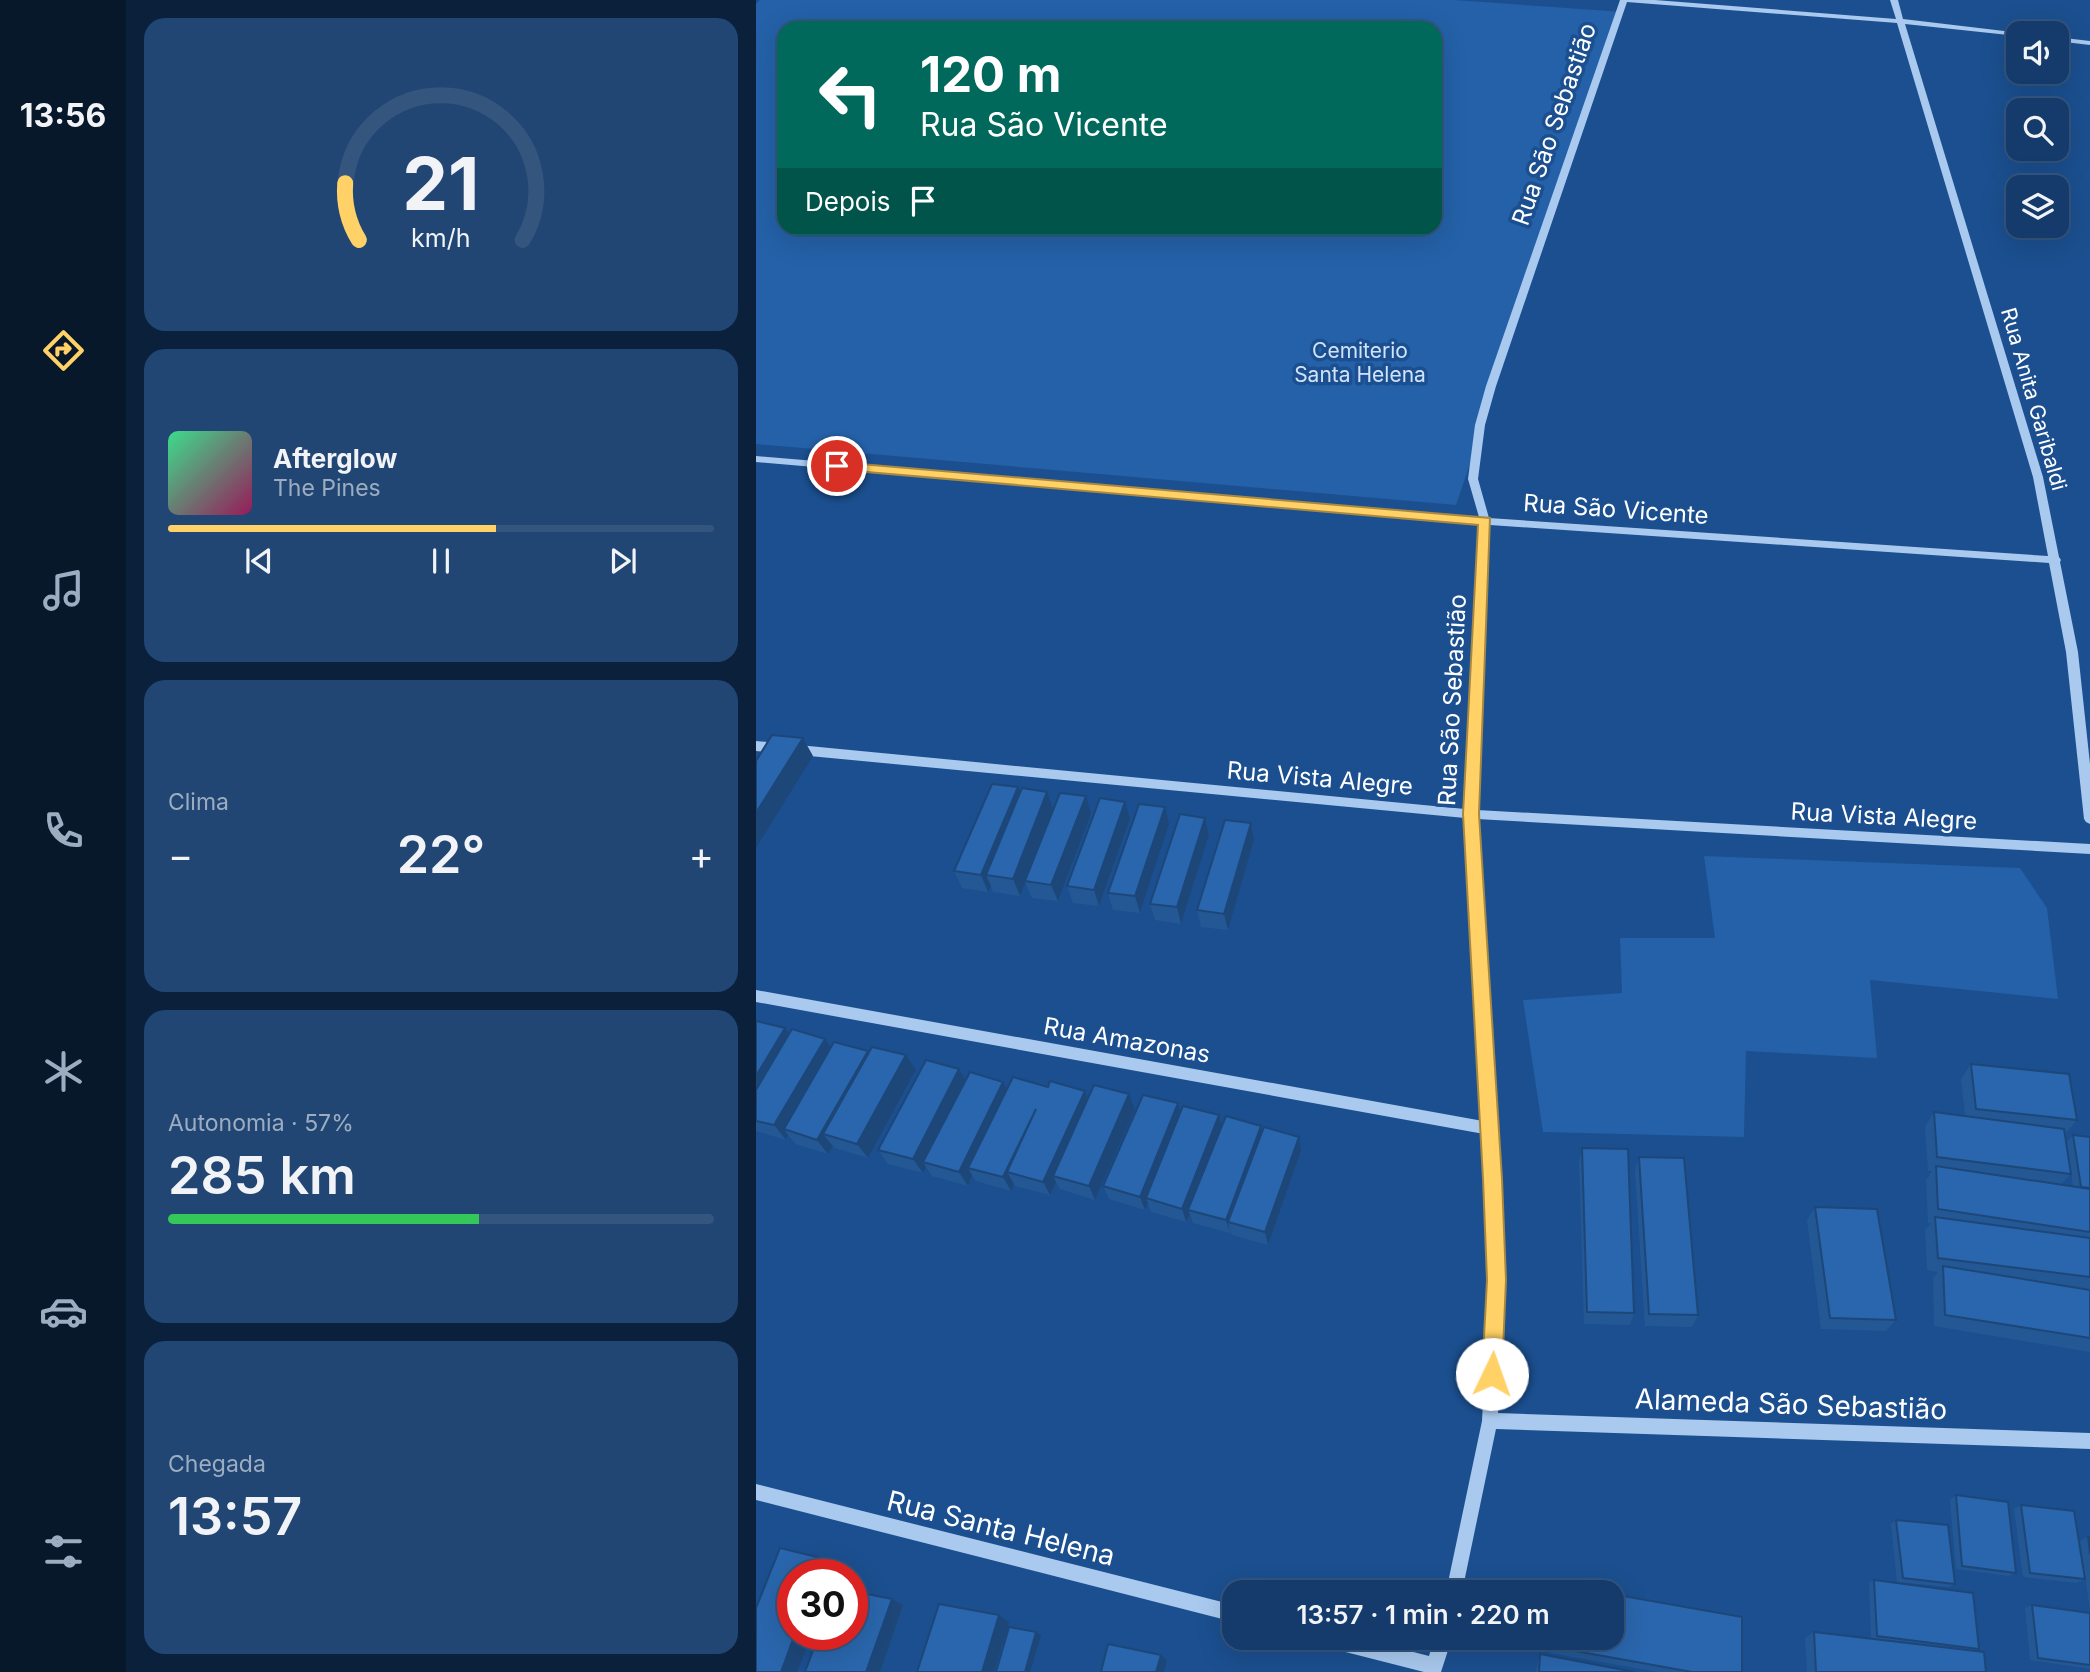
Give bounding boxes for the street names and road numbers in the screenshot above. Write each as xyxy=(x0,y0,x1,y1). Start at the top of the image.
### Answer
street label: Rua São Sebastião xyxy=(1506,19,1602,229)
street label: Rua Anita Garibaldi xyxy=(1996,305,2072,493)
street label: Rua São Vicente xyxy=(1522,488,1710,530)
street label: Rua São Sebastião xyxy=(1432,593,1472,807)
street label: Rua Vista Alegre xyxy=(1226,755,1414,801)
street label: Rua Vista Alegre xyxy=(1790,797,1978,835)
street label: Rua Amazonas xyxy=(1041,1011,1213,1069)
street label: Alameda São Sebastião xyxy=(1634,1382,1948,1426)
street label: Rua Santa Helena xyxy=(883,1483,1119,1573)

